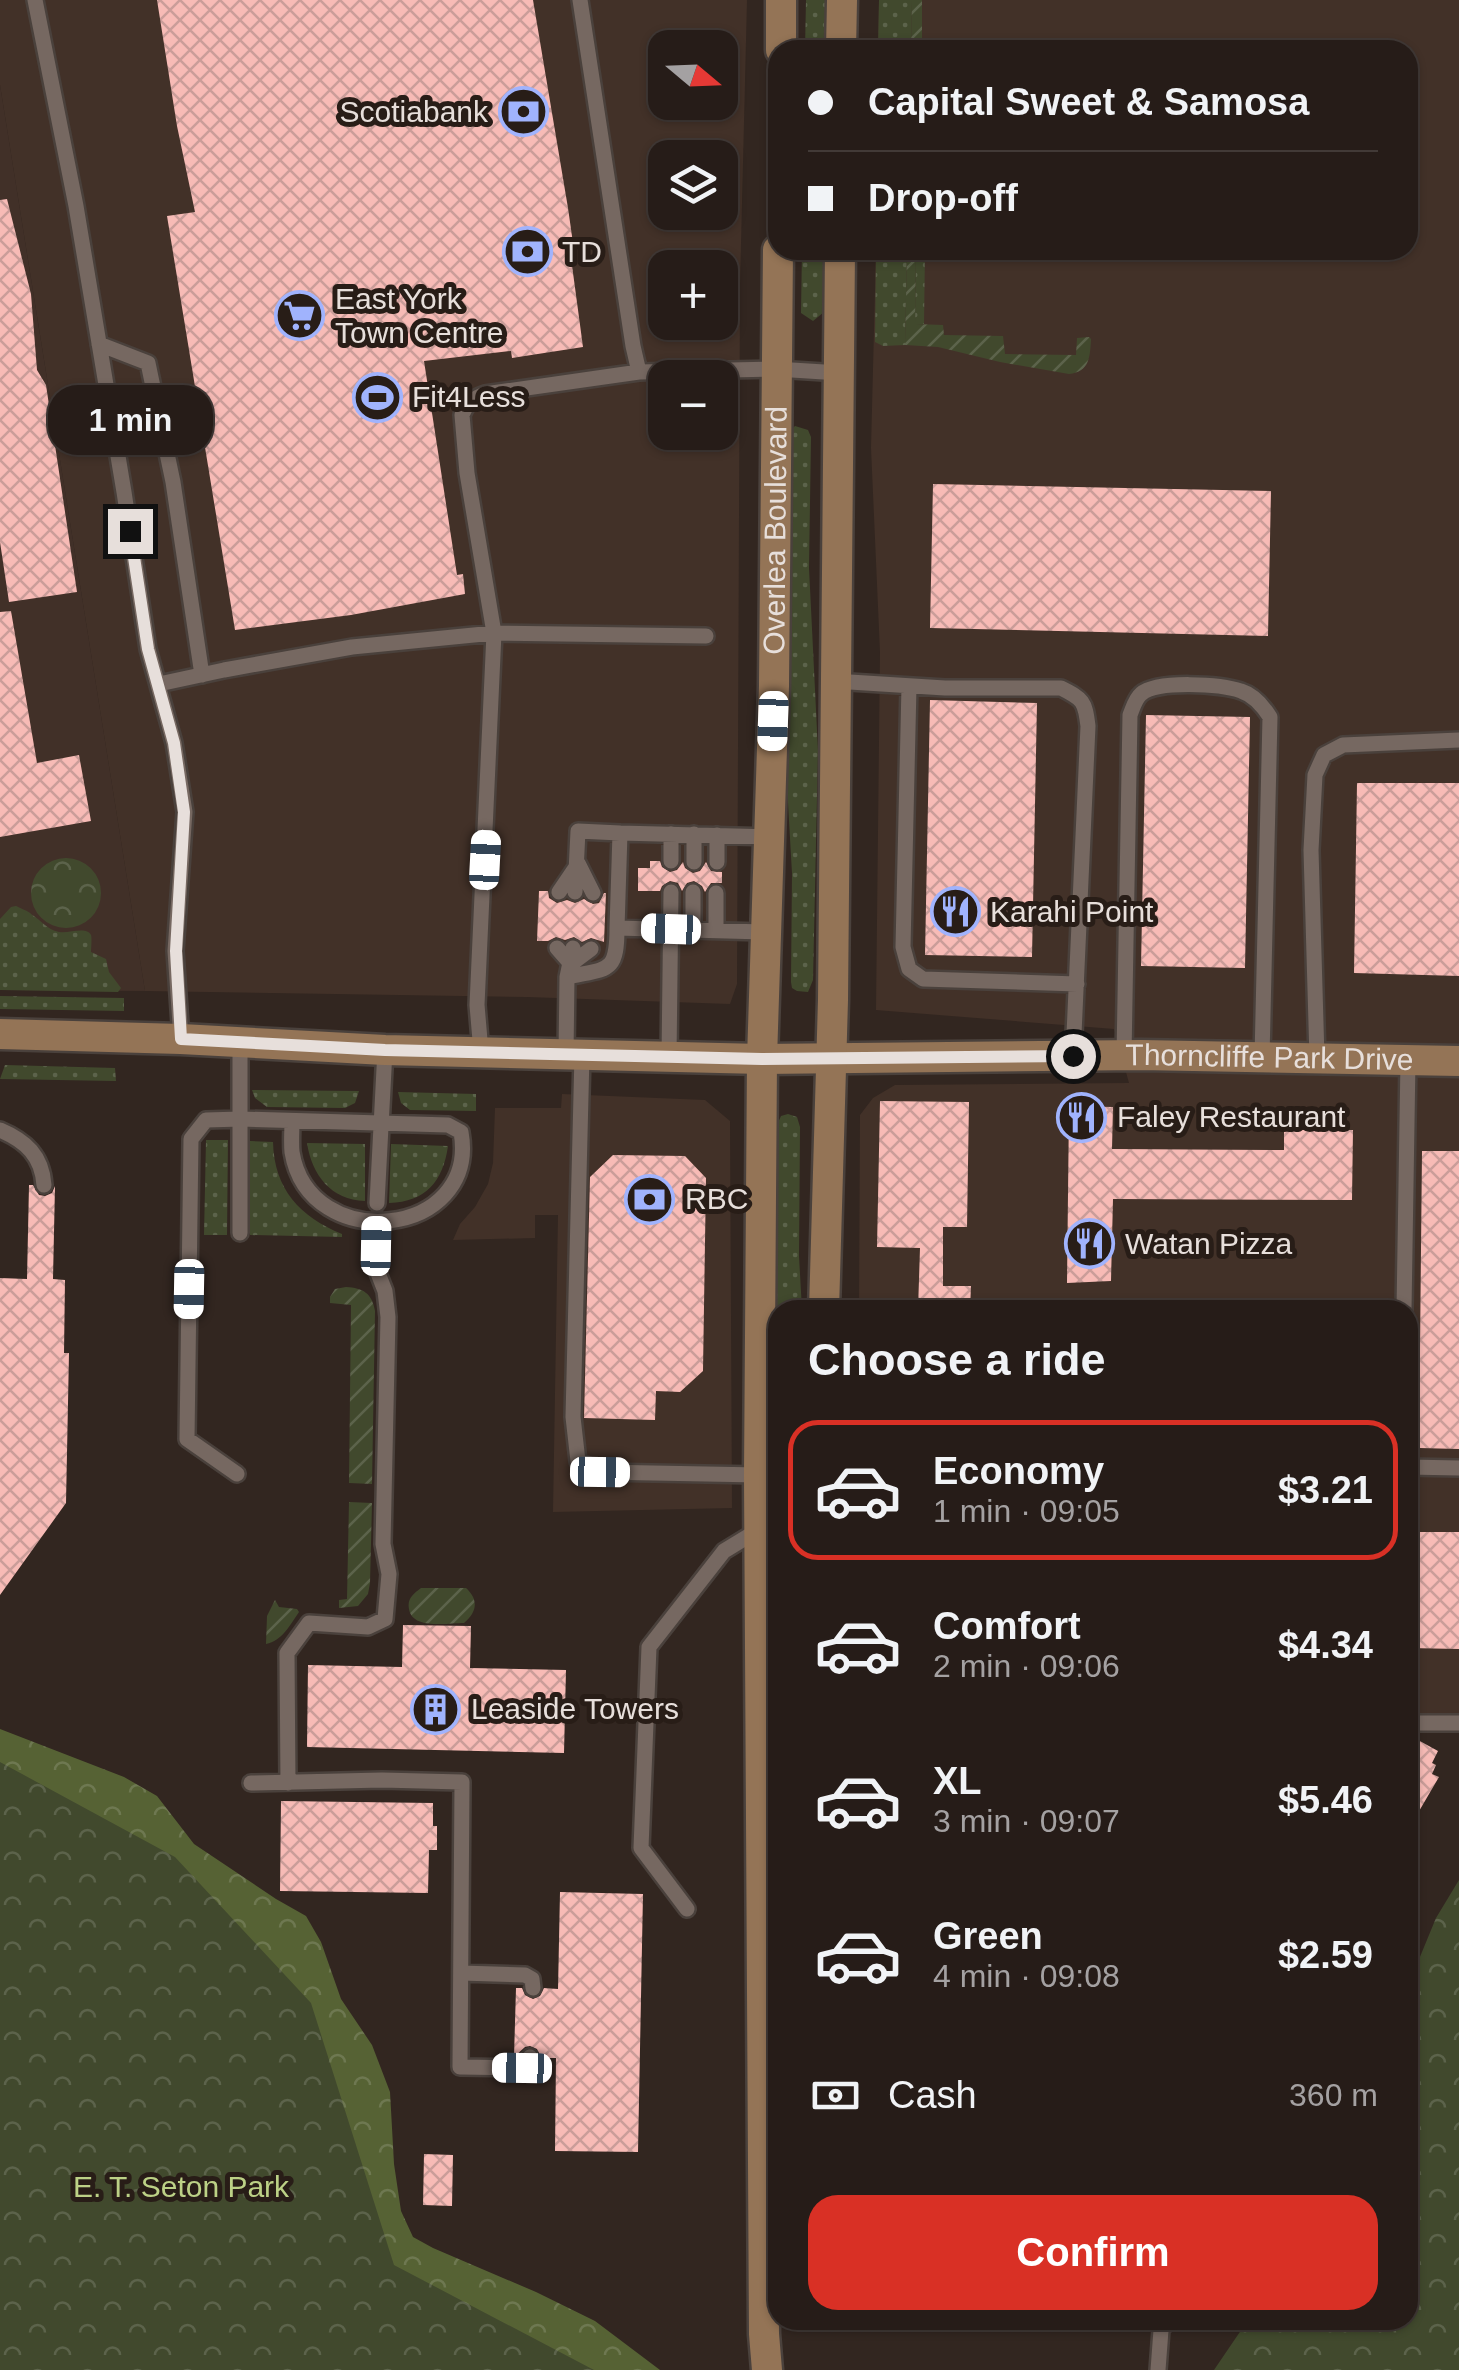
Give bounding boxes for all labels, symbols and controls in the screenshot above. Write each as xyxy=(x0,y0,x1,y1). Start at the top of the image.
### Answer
north arrow xyxy=(648,30,738,120)
map controls xyxy=(648,30,738,450)
text: Capital Sweet & Samosa xyxy=(868,81,1309,123)
bank icon: Scotiabank xyxy=(497,86,549,138)
place label: Scotiabank xyxy=(340,95,489,128)
button: layers xyxy=(648,140,738,230)
text: Drop-off xyxy=(868,177,1018,219)
bank icon: TD xyxy=(501,226,553,278)
place label: TD xyxy=(562,235,602,268)
button: + xyxy=(648,250,738,340)
place label: East York Town Centre xyxy=(335,282,503,349)
supermarket icon: East York Town Centre xyxy=(274,290,326,342)
button: − xyxy=(648,360,738,450)
sports icon: Fit4Less xyxy=(351,371,403,423)
place label: Fit4Less xyxy=(412,380,525,413)
callout: 1 min xyxy=(48,386,212,456)
text: 1 min xyxy=(89,402,172,438)
street label: Overlea Boulevard xyxy=(757,406,793,655)
route end xyxy=(108,509,153,554)
car xyxy=(757,690,789,752)
car xyxy=(468,829,502,891)
restaurant icon: Karahi Point xyxy=(929,886,981,938)
place label: Karahi Point xyxy=(990,895,1154,928)
car xyxy=(640,913,702,945)
route start xyxy=(1051,1034,1096,1079)
street label: Thorncliffe Park Drive xyxy=(1125,1038,1414,1076)
restaurant icon: Faley Restaurant xyxy=(1056,1091,1108,1143)
place label: Faley Restaurant xyxy=(1117,1100,1346,1133)
bank icon: RBC xyxy=(624,1173,676,1225)
place label: RBC xyxy=(685,1182,748,1215)
car xyxy=(360,1216,392,1276)
restaurant icon: Watan Pizza xyxy=(1064,1218,1116,1270)
place label: Watan Pizza xyxy=(1125,1227,1293,1260)
car xyxy=(173,1259,205,1319)
text: Choose a ride xyxy=(808,1334,1106,1385)
icon: car xyxy=(813,1445,903,1535)
text: Economy xyxy=(933,1450,1104,1492)
car xyxy=(570,1456,630,1488)
text: $3.21 xyxy=(1278,1469,1373,1511)
text: 1 min · 09:05 xyxy=(933,1493,1120,1529)
icon: car xyxy=(813,1600,903,1690)
text: Comfort xyxy=(933,1605,1081,1647)
text: $4.34 xyxy=(1278,1624,1373,1666)
text: 2 min · 09:06 xyxy=(933,1648,1120,1684)
building icon: Leaside Towers xyxy=(410,1683,462,1735)
place label: Leaside Towers xyxy=(471,1692,679,1725)
icon: car xyxy=(813,1755,903,1845)
text: XL xyxy=(933,1760,982,1802)
text: $5.46 xyxy=(1278,1779,1373,1821)
text: 3 min · 09:07 xyxy=(933,1803,1120,1839)
icon: car xyxy=(813,1910,903,2000)
text: Green xyxy=(933,1915,1043,1957)
text: $2.59 xyxy=(1278,1934,1373,1976)
text: 4 min · 09:08 xyxy=(933,1958,1120,1994)
car xyxy=(492,2052,552,2084)
icon: cash xyxy=(808,2068,863,2123)
text: Cash xyxy=(888,2074,977,2116)
text: 360 m xyxy=(1289,2077,1378,2113)
park label: E. T. Seton Park xyxy=(73,2170,290,2203)
button: Confirm xyxy=(808,2195,1378,2310)

